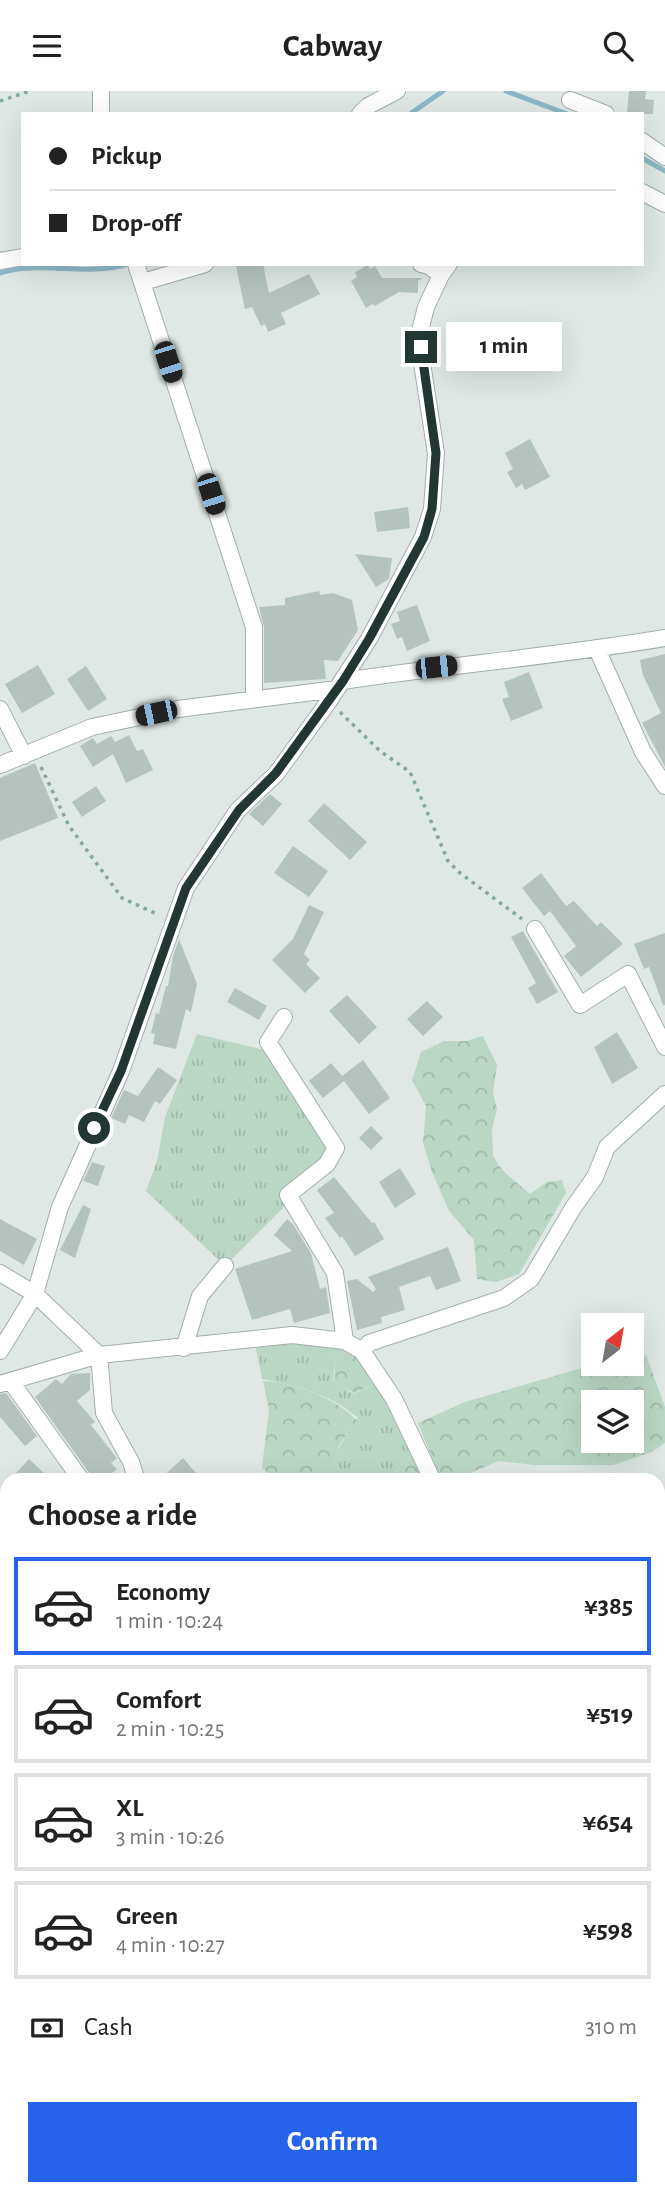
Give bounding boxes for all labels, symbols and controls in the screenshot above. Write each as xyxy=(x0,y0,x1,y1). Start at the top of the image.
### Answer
icon: menu xyxy=(28,27,66,65)
icon: search xyxy=(599,27,637,65)
text: Cabway xyxy=(283,30,382,62)
text: Pickup xyxy=(91,143,162,169)
text: Drop-off xyxy=(91,210,180,236)
callout: 1 min xyxy=(446,323,561,371)
route end xyxy=(405,331,437,363)
text: 1 min xyxy=(480,335,528,358)
car xyxy=(152,339,185,385)
car xyxy=(195,471,228,517)
car xyxy=(415,654,458,680)
car xyxy=(134,698,179,728)
route start xyxy=(78,1112,110,1144)
north arrow xyxy=(581,1313,644,1375)
map controls xyxy=(581,1313,644,1453)
button: layers xyxy=(581,1390,644,1453)
text: Choose a ride xyxy=(28,1499,197,1531)
icon: car xyxy=(32,1575,95,1638)
text: Economy xyxy=(116,1579,210,1605)
text: ¥385 xyxy=(584,1593,633,1619)
text: 1 min · 10:24 xyxy=(116,1610,223,1633)
icon: car xyxy=(32,1683,95,1746)
text: Comfort xyxy=(116,1687,201,1713)
text: ¥519 xyxy=(586,1701,633,1727)
text: 2 min · 10:25 xyxy=(116,1718,224,1741)
icon: car xyxy=(32,1791,95,1854)
text: XL xyxy=(116,1795,143,1821)
text: ¥654 xyxy=(582,1809,633,1835)
text: 3 min · 10:26 xyxy=(116,1826,225,1849)
icon: car xyxy=(32,1899,95,1962)
text: Green xyxy=(116,1903,178,1929)
text: ¥598 xyxy=(583,1917,633,1943)
text: 4 min · 10:27 xyxy=(116,1934,225,1957)
icon: cash xyxy=(28,2009,66,2047)
text: Cash xyxy=(84,2014,133,2040)
text: 310 m xyxy=(585,2016,637,2039)
button: Confirm xyxy=(28,2102,637,2182)

